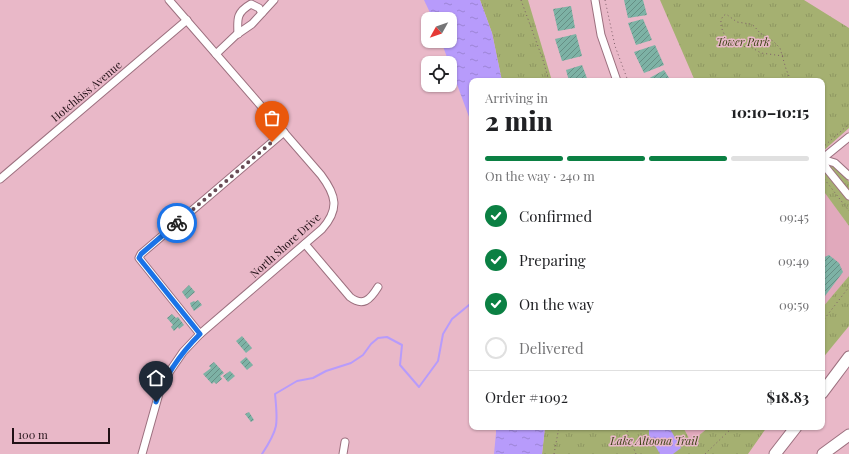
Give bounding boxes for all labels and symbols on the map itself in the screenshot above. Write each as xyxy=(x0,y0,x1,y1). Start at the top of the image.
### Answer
north arrow xyxy=(421,12,457,48)
park label: Tower Park xyxy=(716,34,770,49)
street label: Hotchkiss Avenue xyxy=(48,57,125,125)
pin xyxy=(255,101,289,142)
courier xyxy=(157,203,197,243)
street label: North Shore Drive xyxy=(247,209,324,281)
pin xyxy=(139,361,173,402)
scale bar xyxy=(12,426,110,445)
park label: Lake Altoona Trail xyxy=(609,433,699,448)

